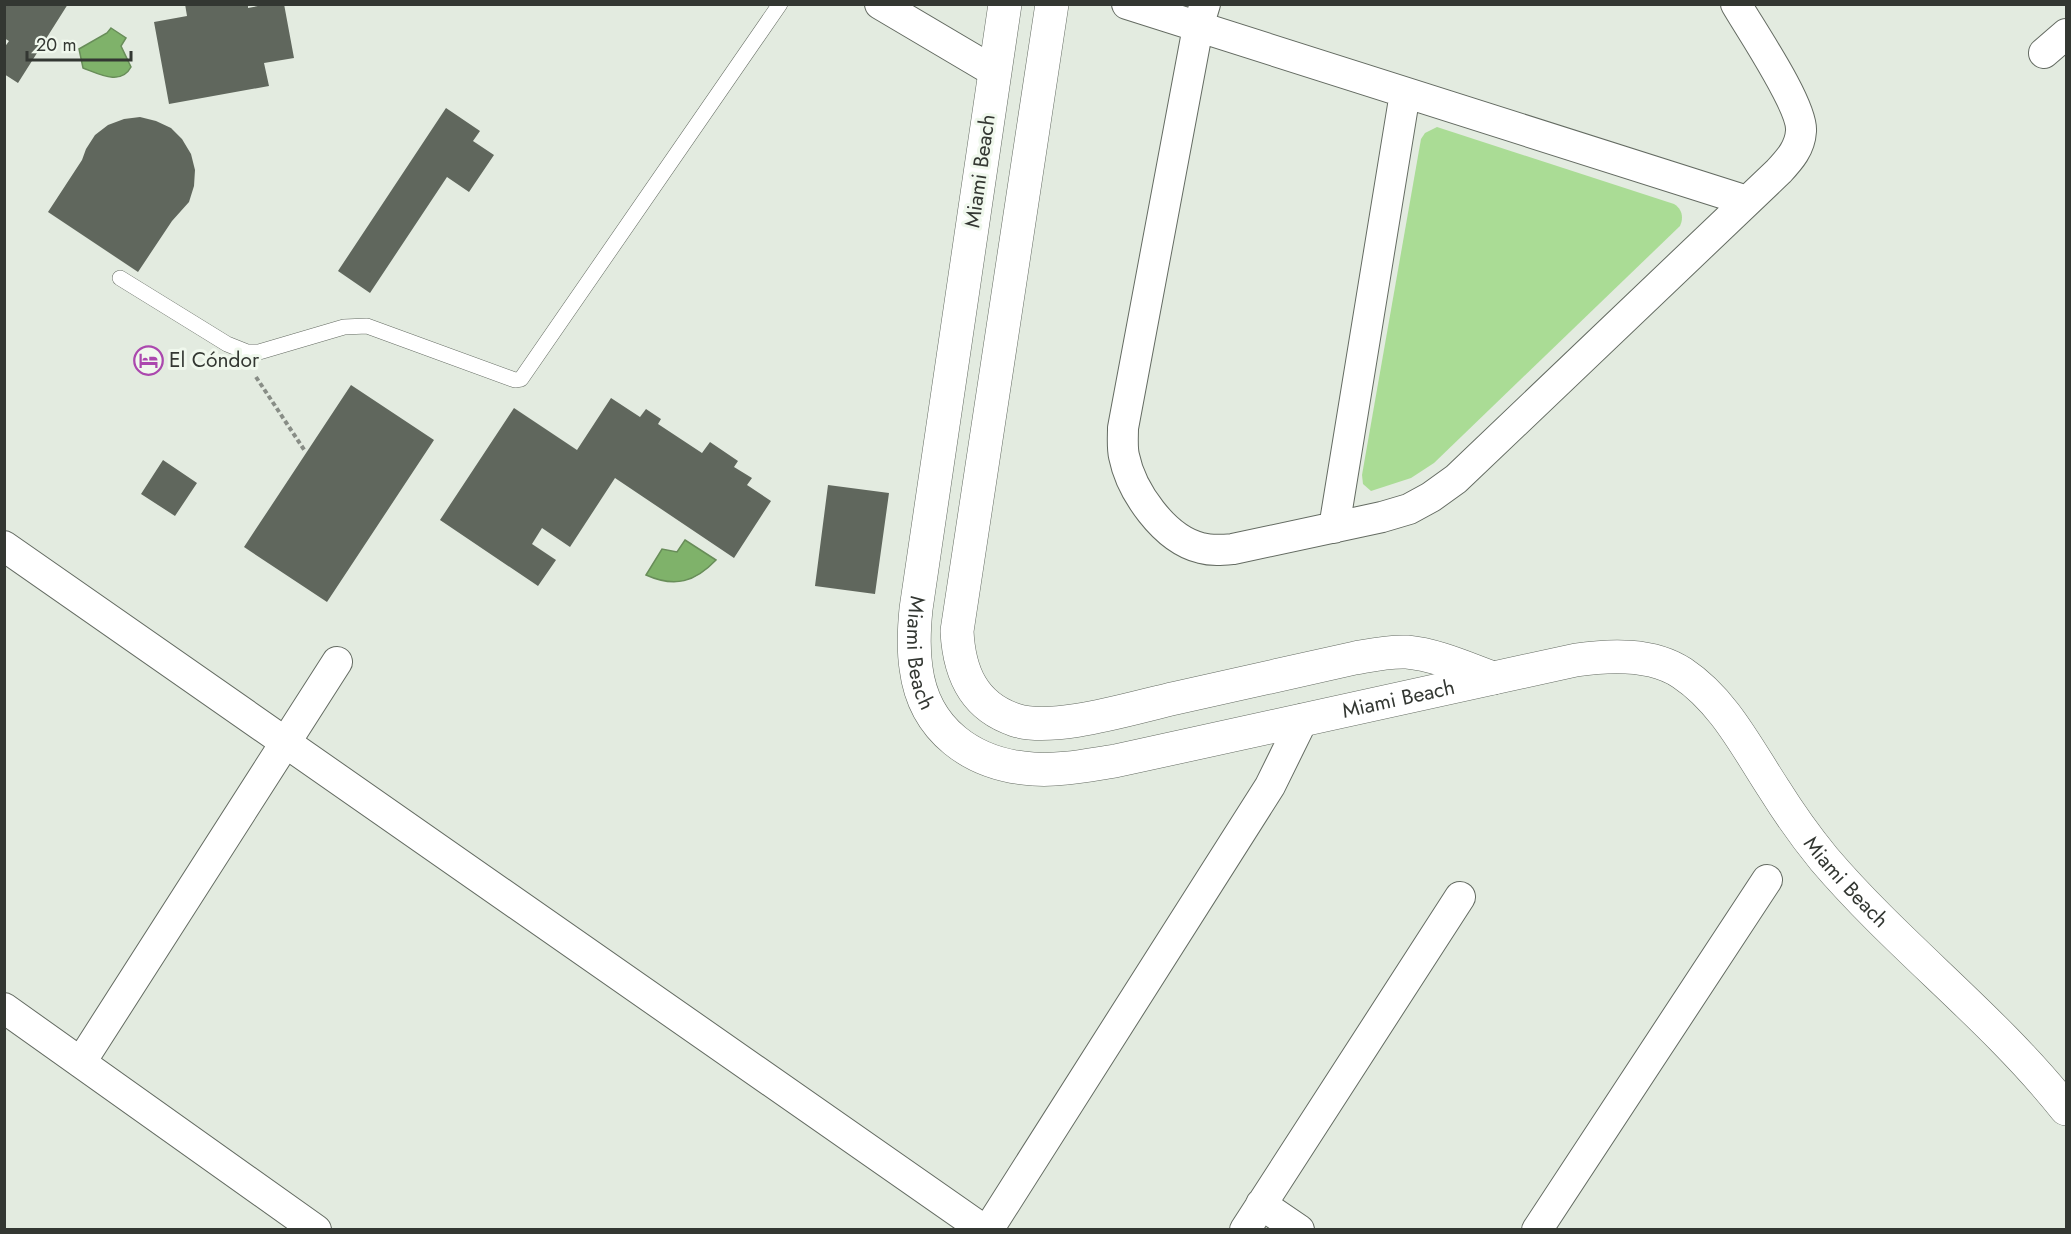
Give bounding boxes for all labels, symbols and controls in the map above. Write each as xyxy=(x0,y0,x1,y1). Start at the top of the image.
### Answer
scale bar xyxy=(27,24,130,62)
text: 20 m xyxy=(36,32,76,58)
street label: Miami Beach xyxy=(957,112,1003,230)
hotel icon: El Cóndor xyxy=(132,344,164,376)
place label: El Cóndor xyxy=(169,345,260,375)
street label: Miami Beach xyxy=(899,594,942,715)
street label: Miami Beach xyxy=(1339,672,1457,726)
street label: Miami Beach xyxy=(1796,830,1895,935)

